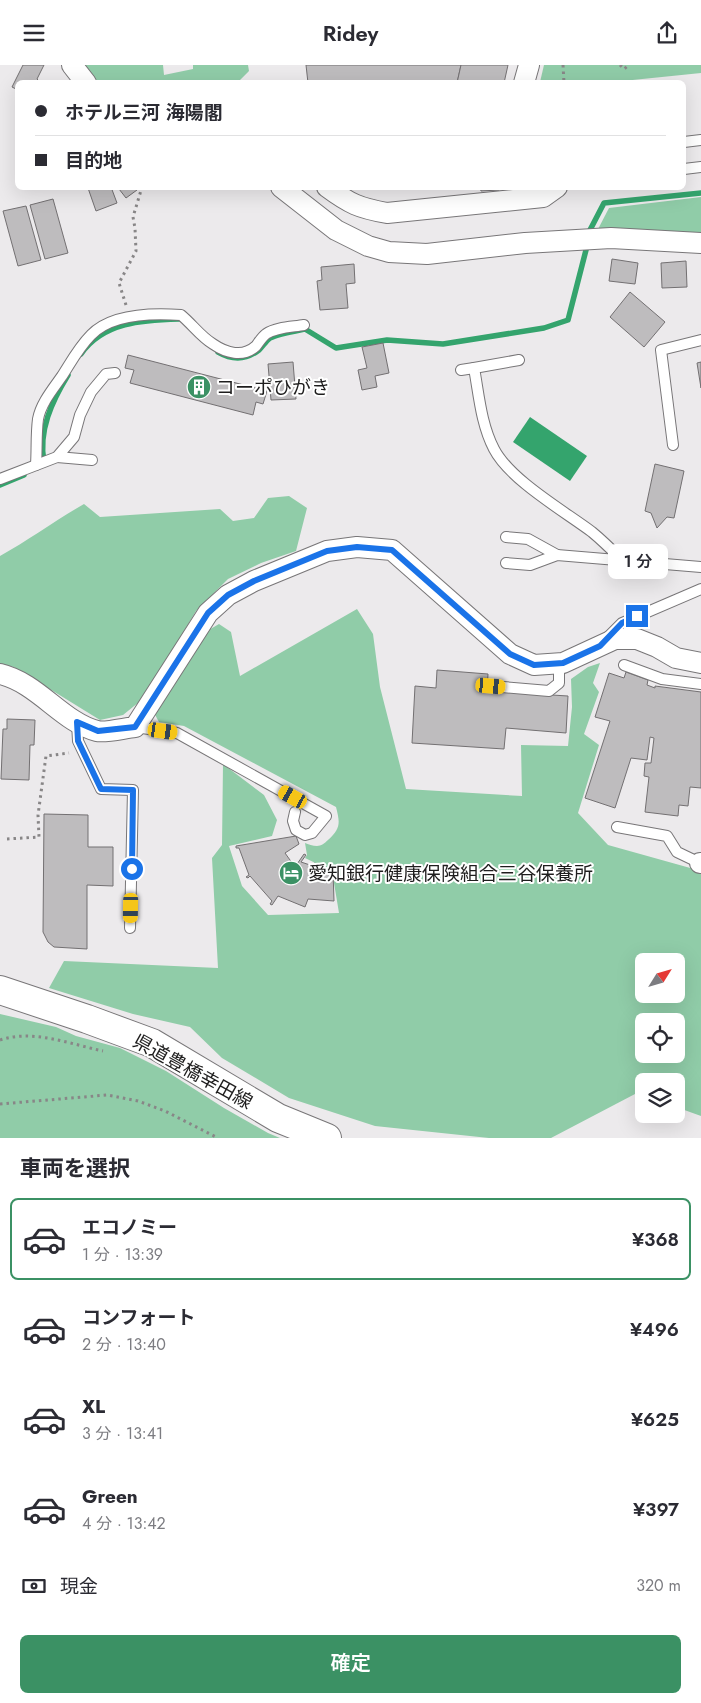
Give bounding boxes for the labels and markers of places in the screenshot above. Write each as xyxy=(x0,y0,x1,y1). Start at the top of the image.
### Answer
building icon: コーポひがき xyxy=(186,374,212,400)
place label: コーポひがき xyxy=(216,374,330,401)
hotel icon: 愛知銀行健康保険組合三谷保養所 xyxy=(278,860,304,886)
place label: 愛知銀行健康保険組合三谷保養所 xyxy=(308,860,593,887)

